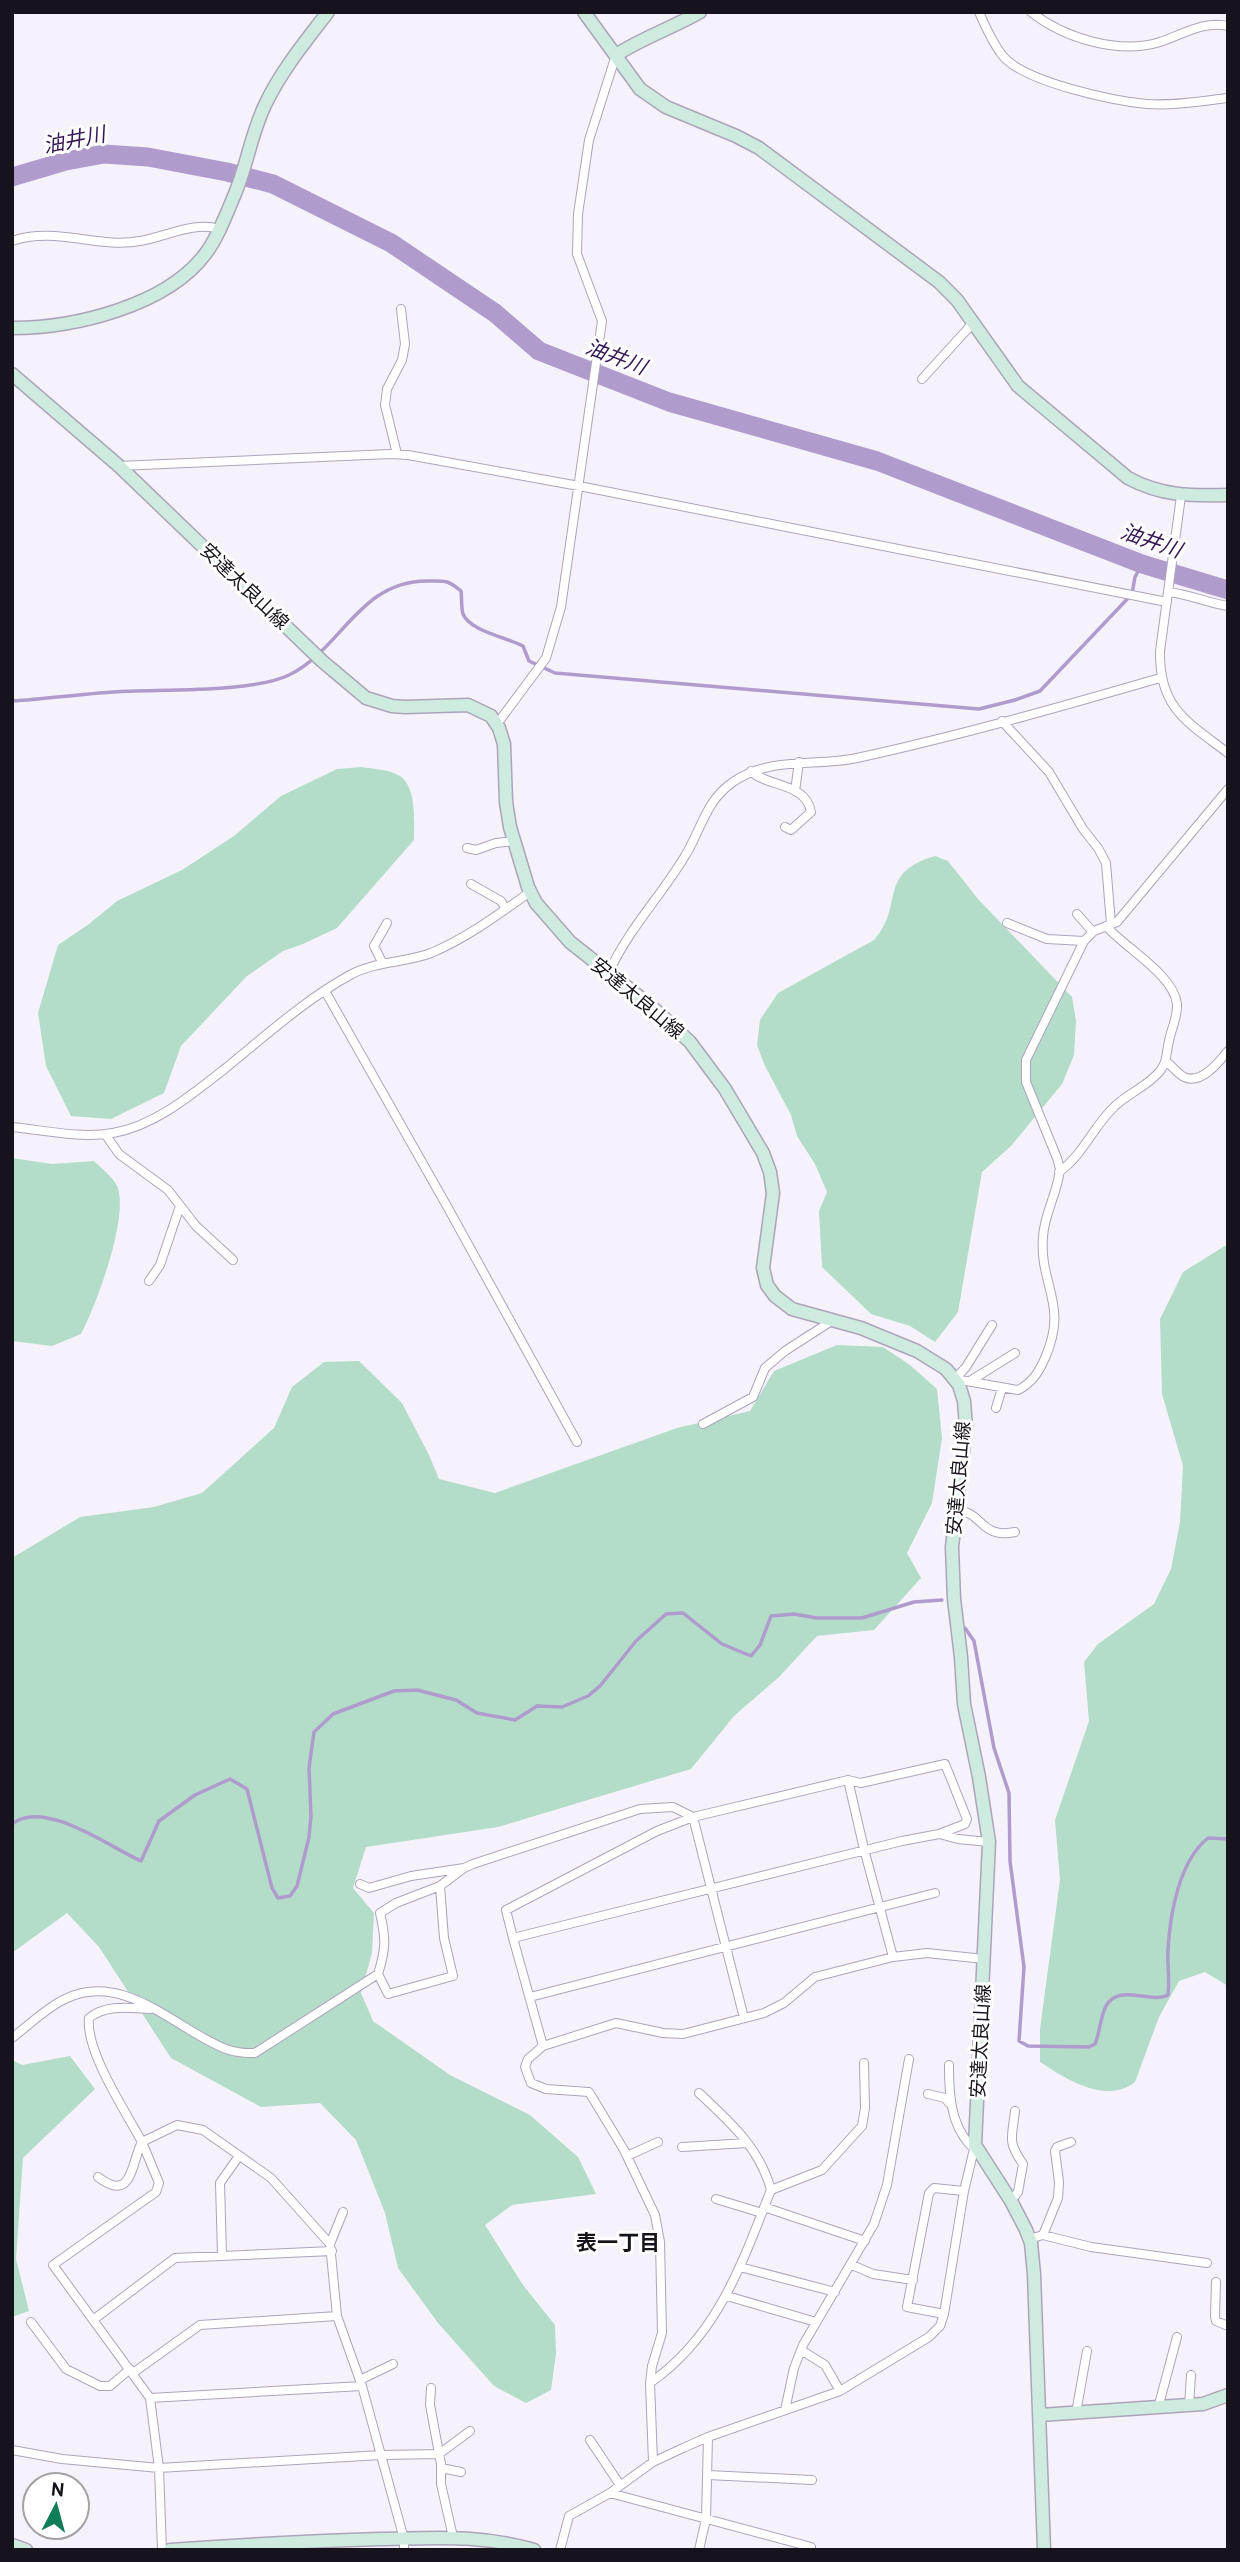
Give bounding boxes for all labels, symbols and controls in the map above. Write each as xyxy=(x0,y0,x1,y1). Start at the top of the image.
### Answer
water label: 油井川 xyxy=(41,122,110,161)
water label: 油井川 xyxy=(581,335,652,383)
water label: 油井川 xyxy=(1116,519,1187,566)
street label: 安達太良山線 xyxy=(194,539,293,636)
street label: 安達太良山線 xyxy=(585,954,688,1045)
street label: 安達太良山線 xyxy=(943,1420,977,1536)
street label: 安達太良山線 xyxy=(967,1984,997,2099)
district label: 表一丁目 xyxy=(576,2231,660,2258)
north arrow xyxy=(21,2471,91,2541)
text: N xyxy=(50,2478,66,2504)

